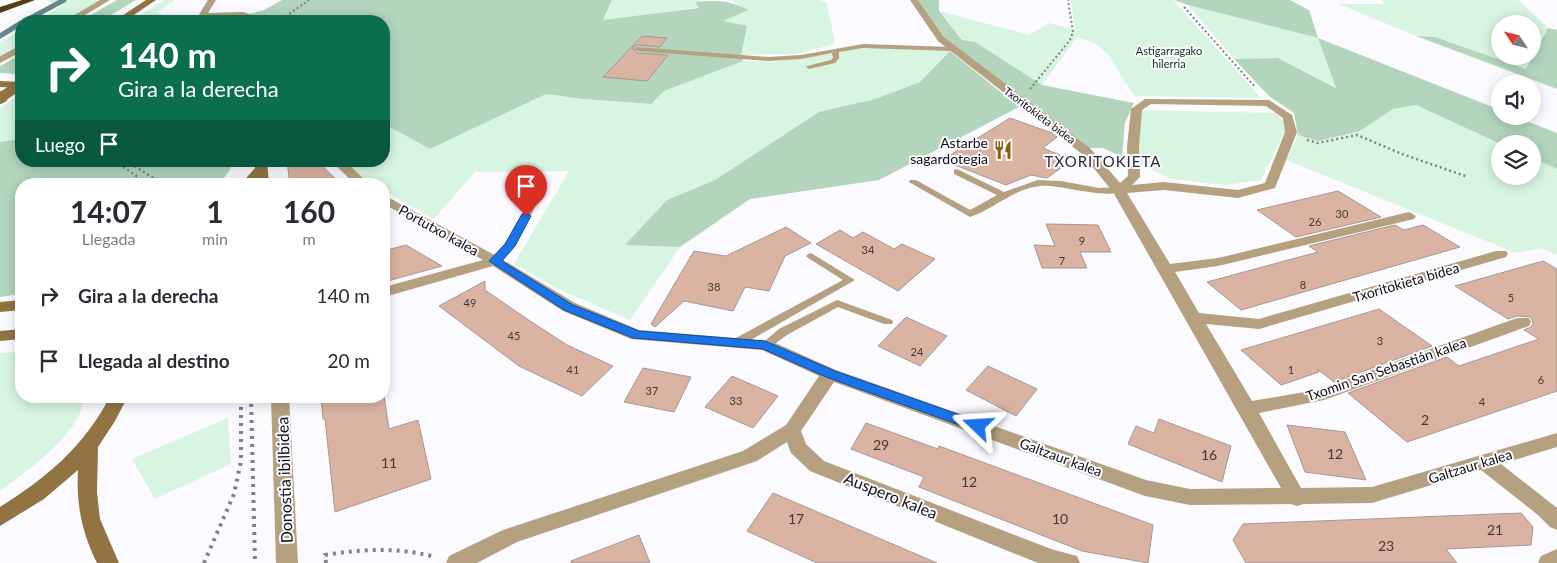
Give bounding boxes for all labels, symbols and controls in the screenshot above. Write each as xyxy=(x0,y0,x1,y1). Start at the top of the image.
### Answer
north arrow xyxy=(1491,15,1541,65)
map controls xyxy=(1491,15,1541,185)
text: 140 m xyxy=(118,33,217,75)
icon: right xyxy=(35,35,100,100)
park label: Astigarragako hilerria xyxy=(1136,44,1202,70)
text: Gira a la derecha xyxy=(118,75,279,102)
button: sound xyxy=(1491,75,1541,125)
street label: Txoritokieta bidea xyxy=(1002,84,1078,146)
icon: arrive xyxy=(95,130,123,158)
text: Luego xyxy=(35,133,85,156)
place label: Astarbe sagardotegia xyxy=(910,134,988,167)
button: layers xyxy=(1491,135,1541,185)
restaurant icon: Astarbe sagardotegia xyxy=(992,139,1014,161)
district label: TXORITOKIETA xyxy=(1045,152,1161,170)
pin xyxy=(505,165,547,216)
icon: arrive xyxy=(512,172,540,200)
text: 14:07 xyxy=(70,193,147,229)
text: 1 xyxy=(206,193,224,229)
text: 160 xyxy=(283,193,335,229)
street label: Portutxo kalea xyxy=(396,201,482,259)
house number: 30 xyxy=(1336,207,1349,220)
house number: 26 xyxy=(1309,215,1321,228)
text: Llegada xyxy=(82,229,135,248)
text: min xyxy=(202,229,228,248)
text: m xyxy=(302,229,316,248)
house number: 9 xyxy=(1079,234,1085,247)
house number: 34 xyxy=(862,243,875,256)
house number: 7 xyxy=(1059,254,1065,267)
street label: Txoritokieta bidea xyxy=(1351,259,1461,305)
house number: 8 xyxy=(1300,278,1306,291)
house number: 38 xyxy=(708,280,720,293)
icon: right xyxy=(35,282,63,310)
text: Gira a la derecha xyxy=(78,284,218,307)
text: 140 m xyxy=(316,284,370,307)
house number: 5 xyxy=(1508,291,1514,304)
house number: 49 xyxy=(464,296,476,309)
house number: 45 xyxy=(508,329,520,342)
street label: Txomin San Sebastián kalea xyxy=(1304,334,1468,404)
house number: 3 xyxy=(1377,334,1383,347)
house number: 24 xyxy=(911,345,924,358)
icon: arrive xyxy=(35,347,63,375)
text: Llegada al destino xyxy=(78,349,230,372)
text: 20 m xyxy=(327,349,370,372)
house number: 41 xyxy=(567,363,579,376)
house number: 1 xyxy=(1288,363,1294,376)
house number: 6 xyxy=(1538,373,1544,386)
house number: 37 xyxy=(646,384,658,397)
house number: 33 xyxy=(730,394,742,407)
house number: 4 xyxy=(1479,395,1486,408)
position arrow xyxy=(951,399,1003,451)
house number: 2 xyxy=(1421,411,1429,428)
street label: Donostia ibilbidea xyxy=(272,416,296,544)
street label: Galtzaur kalea xyxy=(1017,434,1105,480)
house number: 29 xyxy=(873,436,889,453)
house number: 12 xyxy=(1327,445,1343,462)
street label: Galtzaur kalea xyxy=(1426,445,1514,487)
house number: 16 xyxy=(1201,446,1217,463)
house number: 11 xyxy=(381,454,397,471)
street label: Auspero kalea xyxy=(842,468,940,522)
house number: 12 xyxy=(961,473,977,490)
house number: 17 xyxy=(788,510,804,527)
house number: 10 xyxy=(1052,510,1068,527)
house number: 21 xyxy=(1487,521,1503,538)
house number: 23 xyxy=(1378,537,1394,554)

